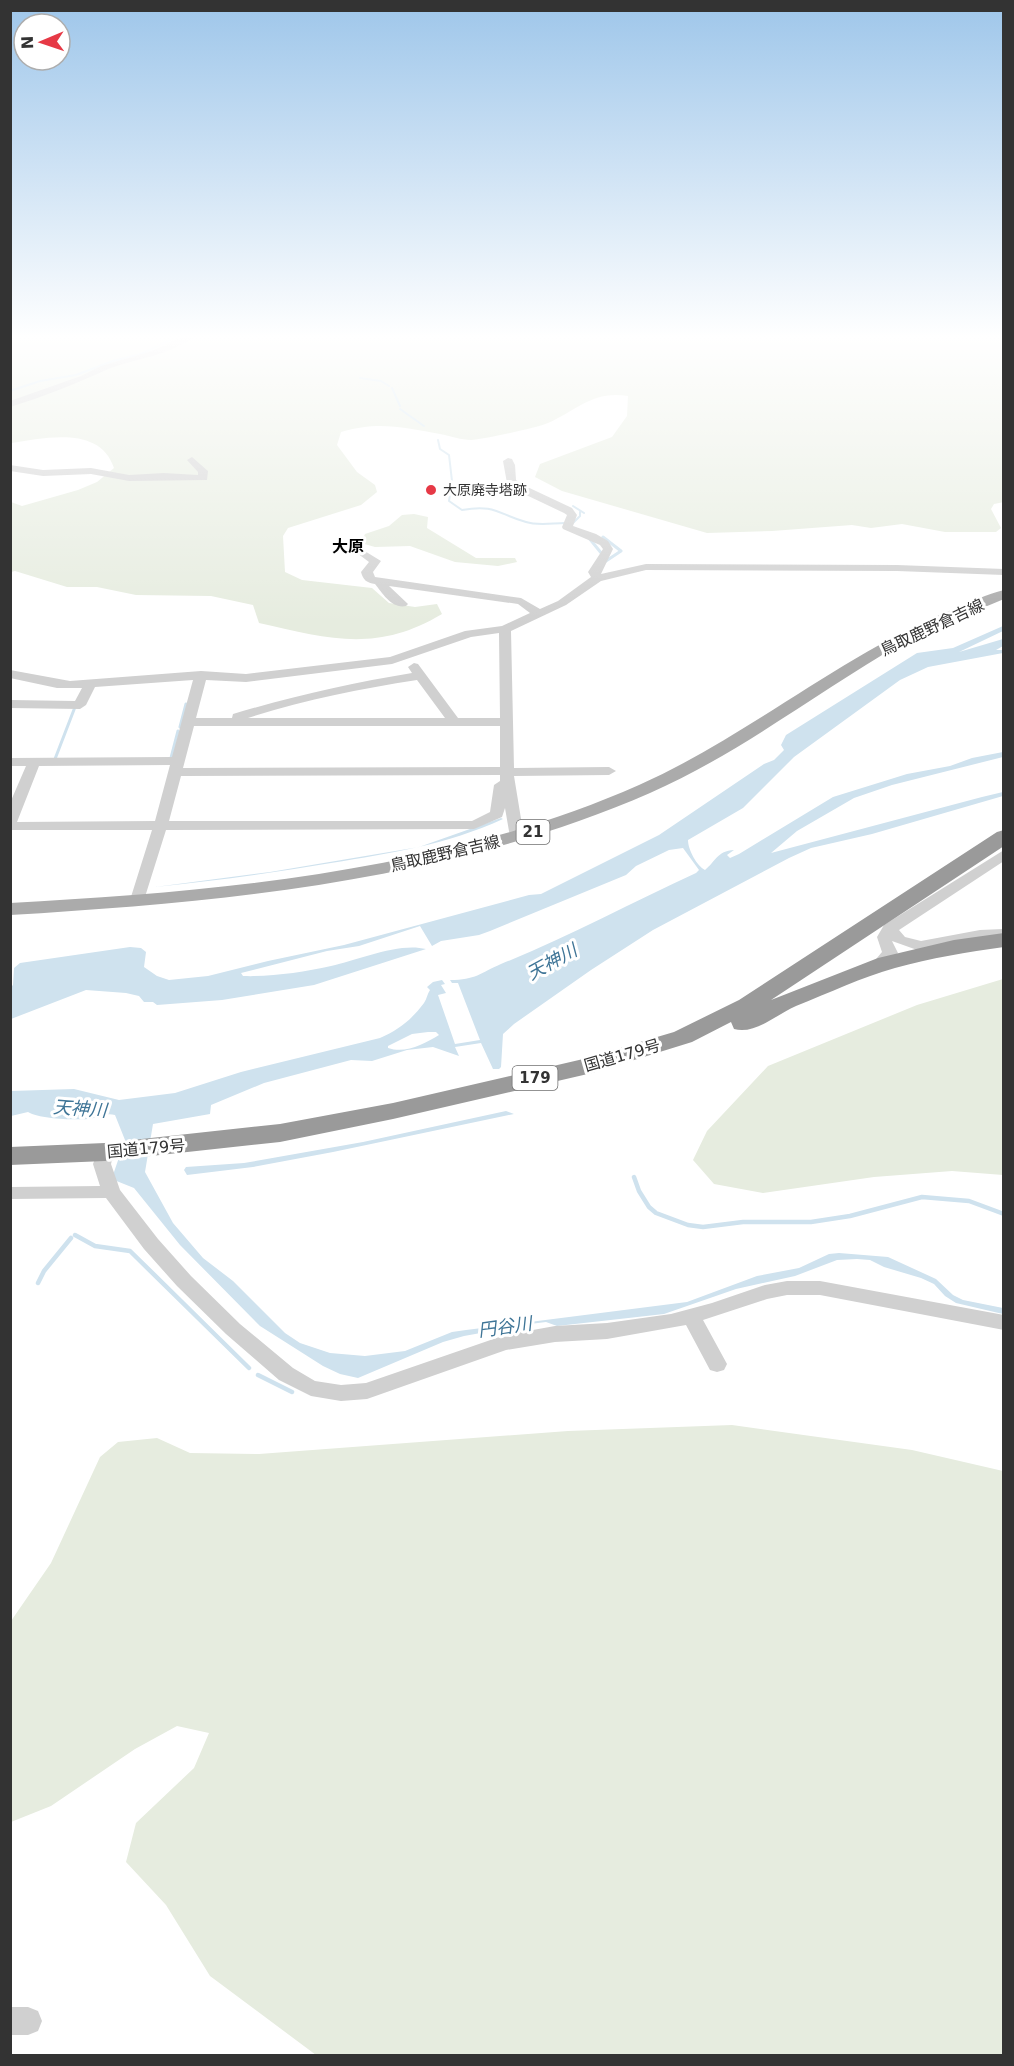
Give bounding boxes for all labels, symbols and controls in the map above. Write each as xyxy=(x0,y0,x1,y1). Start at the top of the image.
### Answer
north arrow xyxy=(12,12,72,72)
text: N xyxy=(18,35,37,50)
place label: 大原廃寺塔跡 xyxy=(443,482,527,498)
marker: 大原廃寺塔跡 xyxy=(424,483,438,497)
district label: 大原 xyxy=(332,537,364,556)
street label: 鳥取鹿野倉吉線 xyxy=(877,595,987,660)
road number: 21 xyxy=(516,820,550,844)
street label: 鳥取鹿野倉吉線 xyxy=(388,832,502,875)
water label: 天神川 xyxy=(523,938,582,984)
street label: 国道179号 xyxy=(582,1036,663,1075)
road number: 179 xyxy=(512,1066,558,1090)
water label: 天神川 xyxy=(52,1096,110,1121)
street label: 国道179号 xyxy=(106,1136,186,1161)
water label: 円谷川 xyxy=(477,1312,535,1341)

